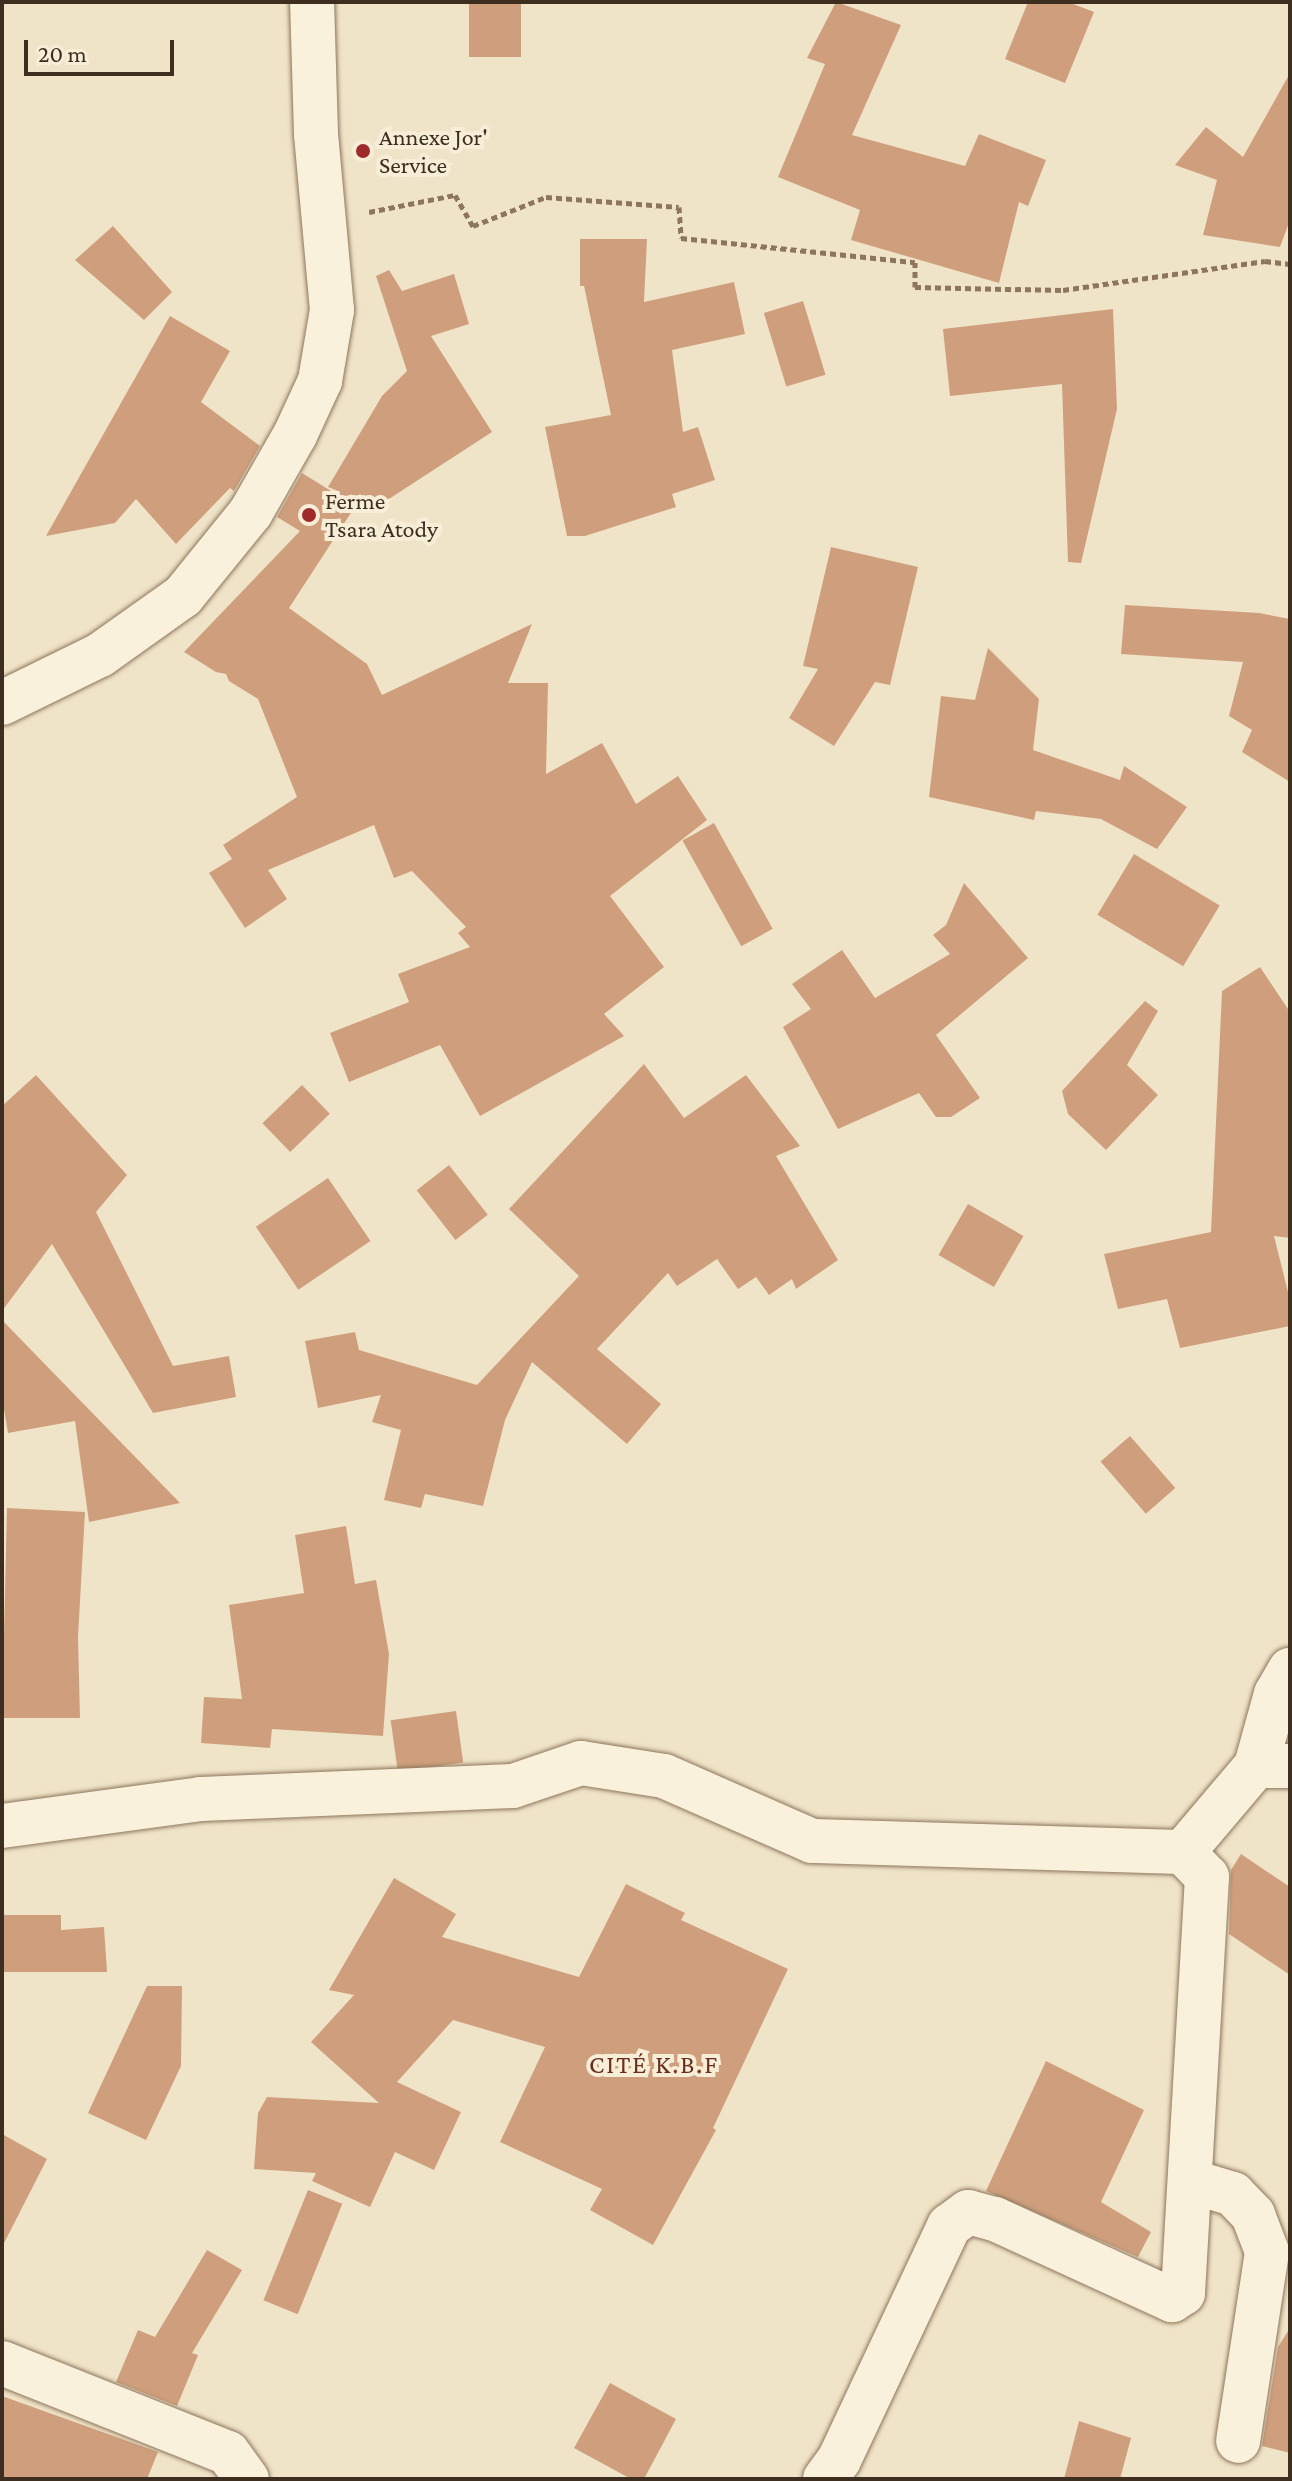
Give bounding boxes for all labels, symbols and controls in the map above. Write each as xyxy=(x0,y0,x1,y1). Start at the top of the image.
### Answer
scale bar xyxy=(28,24,178,74)
text: 20 m xyxy=(38,40,87,67)
place label: Annexe Jor' Service xyxy=(379,123,488,179)
marker: Annexe Jor' Service xyxy=(354,142,372,160)
place label: Ferme Tsara Atody xyxy=(325,487,438,543)
marker: Ferme Tsara Atody xyxy=(300,506,318,524)
district label: CITÉ K.B.F xyxy=(589,2049,719,2081)

